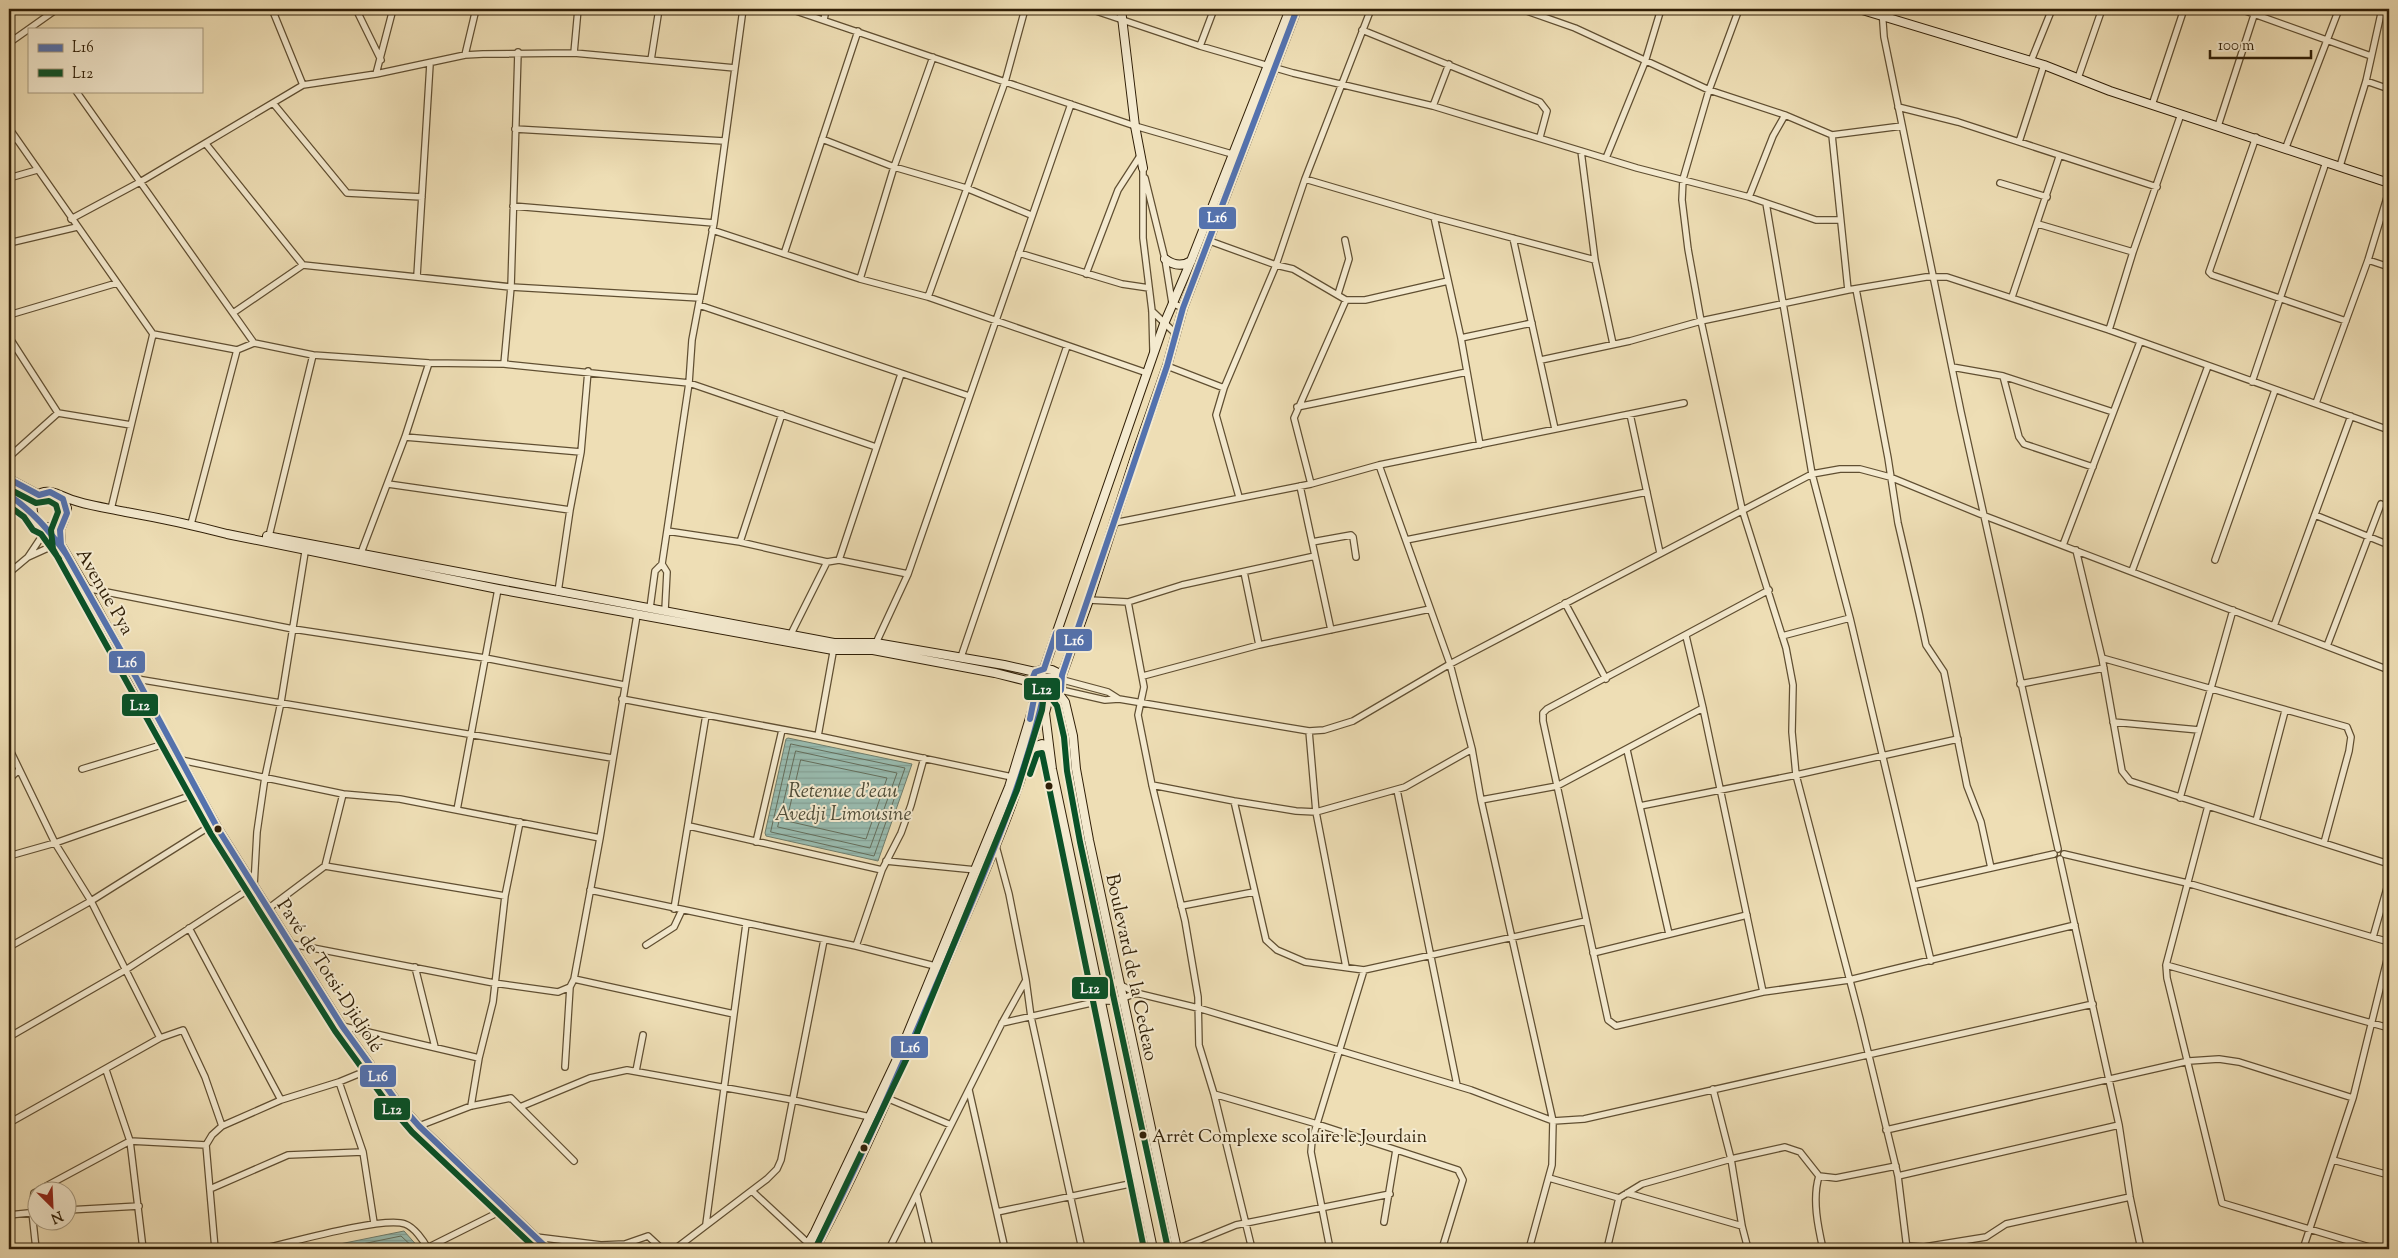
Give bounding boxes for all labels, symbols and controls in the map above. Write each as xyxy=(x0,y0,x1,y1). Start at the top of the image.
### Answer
legend xyxy=(28,28,202,92)
scale bar xyxy=(2210,28,2312,60)
text: 100 m xyxy=(2218,36,2255,57)
text: L16 xyxy=(72,38,94,59)
text: L12 xyxy=(72,64,93,85)
line badge: L16 xyxy=(1198,206,1237,230)
text: L16 xyxy=(1207,209,1227,229)
street label: Avenue Pya xyxy=(68,544,140,641)
line badge: L16 xyxy=(1055,628,1093,652)
text: L16 xyxy=(1064,632,1084,652)
line badge: L16 xyxy=(108,650,146,674)
text: L16 xyxy=(117,654,137,674)
line badge: L12 xyxy=(1023,677,1061,701)
text: L12 xyxy=(1032,681,1052,701)
line badge: L12 xyxy=(121,693,159,717)
text: L12 xyxy=(130,697,150,717)
water label: Retenue d'eau Avedji Limousine xyxy=(775,778,911,830)
unlabelled marker xyxy=(1044,781,1054,791)
unlabelled marker xyxy=(213,824,223,834)
street label: Boulevard de la Cedeao xyxy=(1098,871,1164,1064)
street label: Pavé de Totsi-Djidjolé xyxy=(269,894,389,1059)
line badge: L12 xyxy=(1071,976,1109,1000)
text: L12 xyxy=(1080,980,1100,1000)
line badge: L16 xyxy=(890,1035,929,1059)
text: L16 xyxy=(900,1039,920,1059)
line badge: L16 xyxy=(359,1064,397,1088)
text: L16 xyxy=(368,1068,388,1088)
line badge: L12 xyxy=(373,1097,411,1121)
text: L12 xyxy=(382,1101,402,1121)
place label: Arrêt Complexe scolaire le Jourdain xyxy=(1152,1125,1428,1151)
marker: Arrêt Complexe scolaire le Jourdain xyxy=(1138,1130,1148,1140)
unlabelled marker xyxy=(859,1143,869,1153)
north arrow xyxy=(28,1180,78,1230)
text: N xyxy=(47,1205,66,1227)

